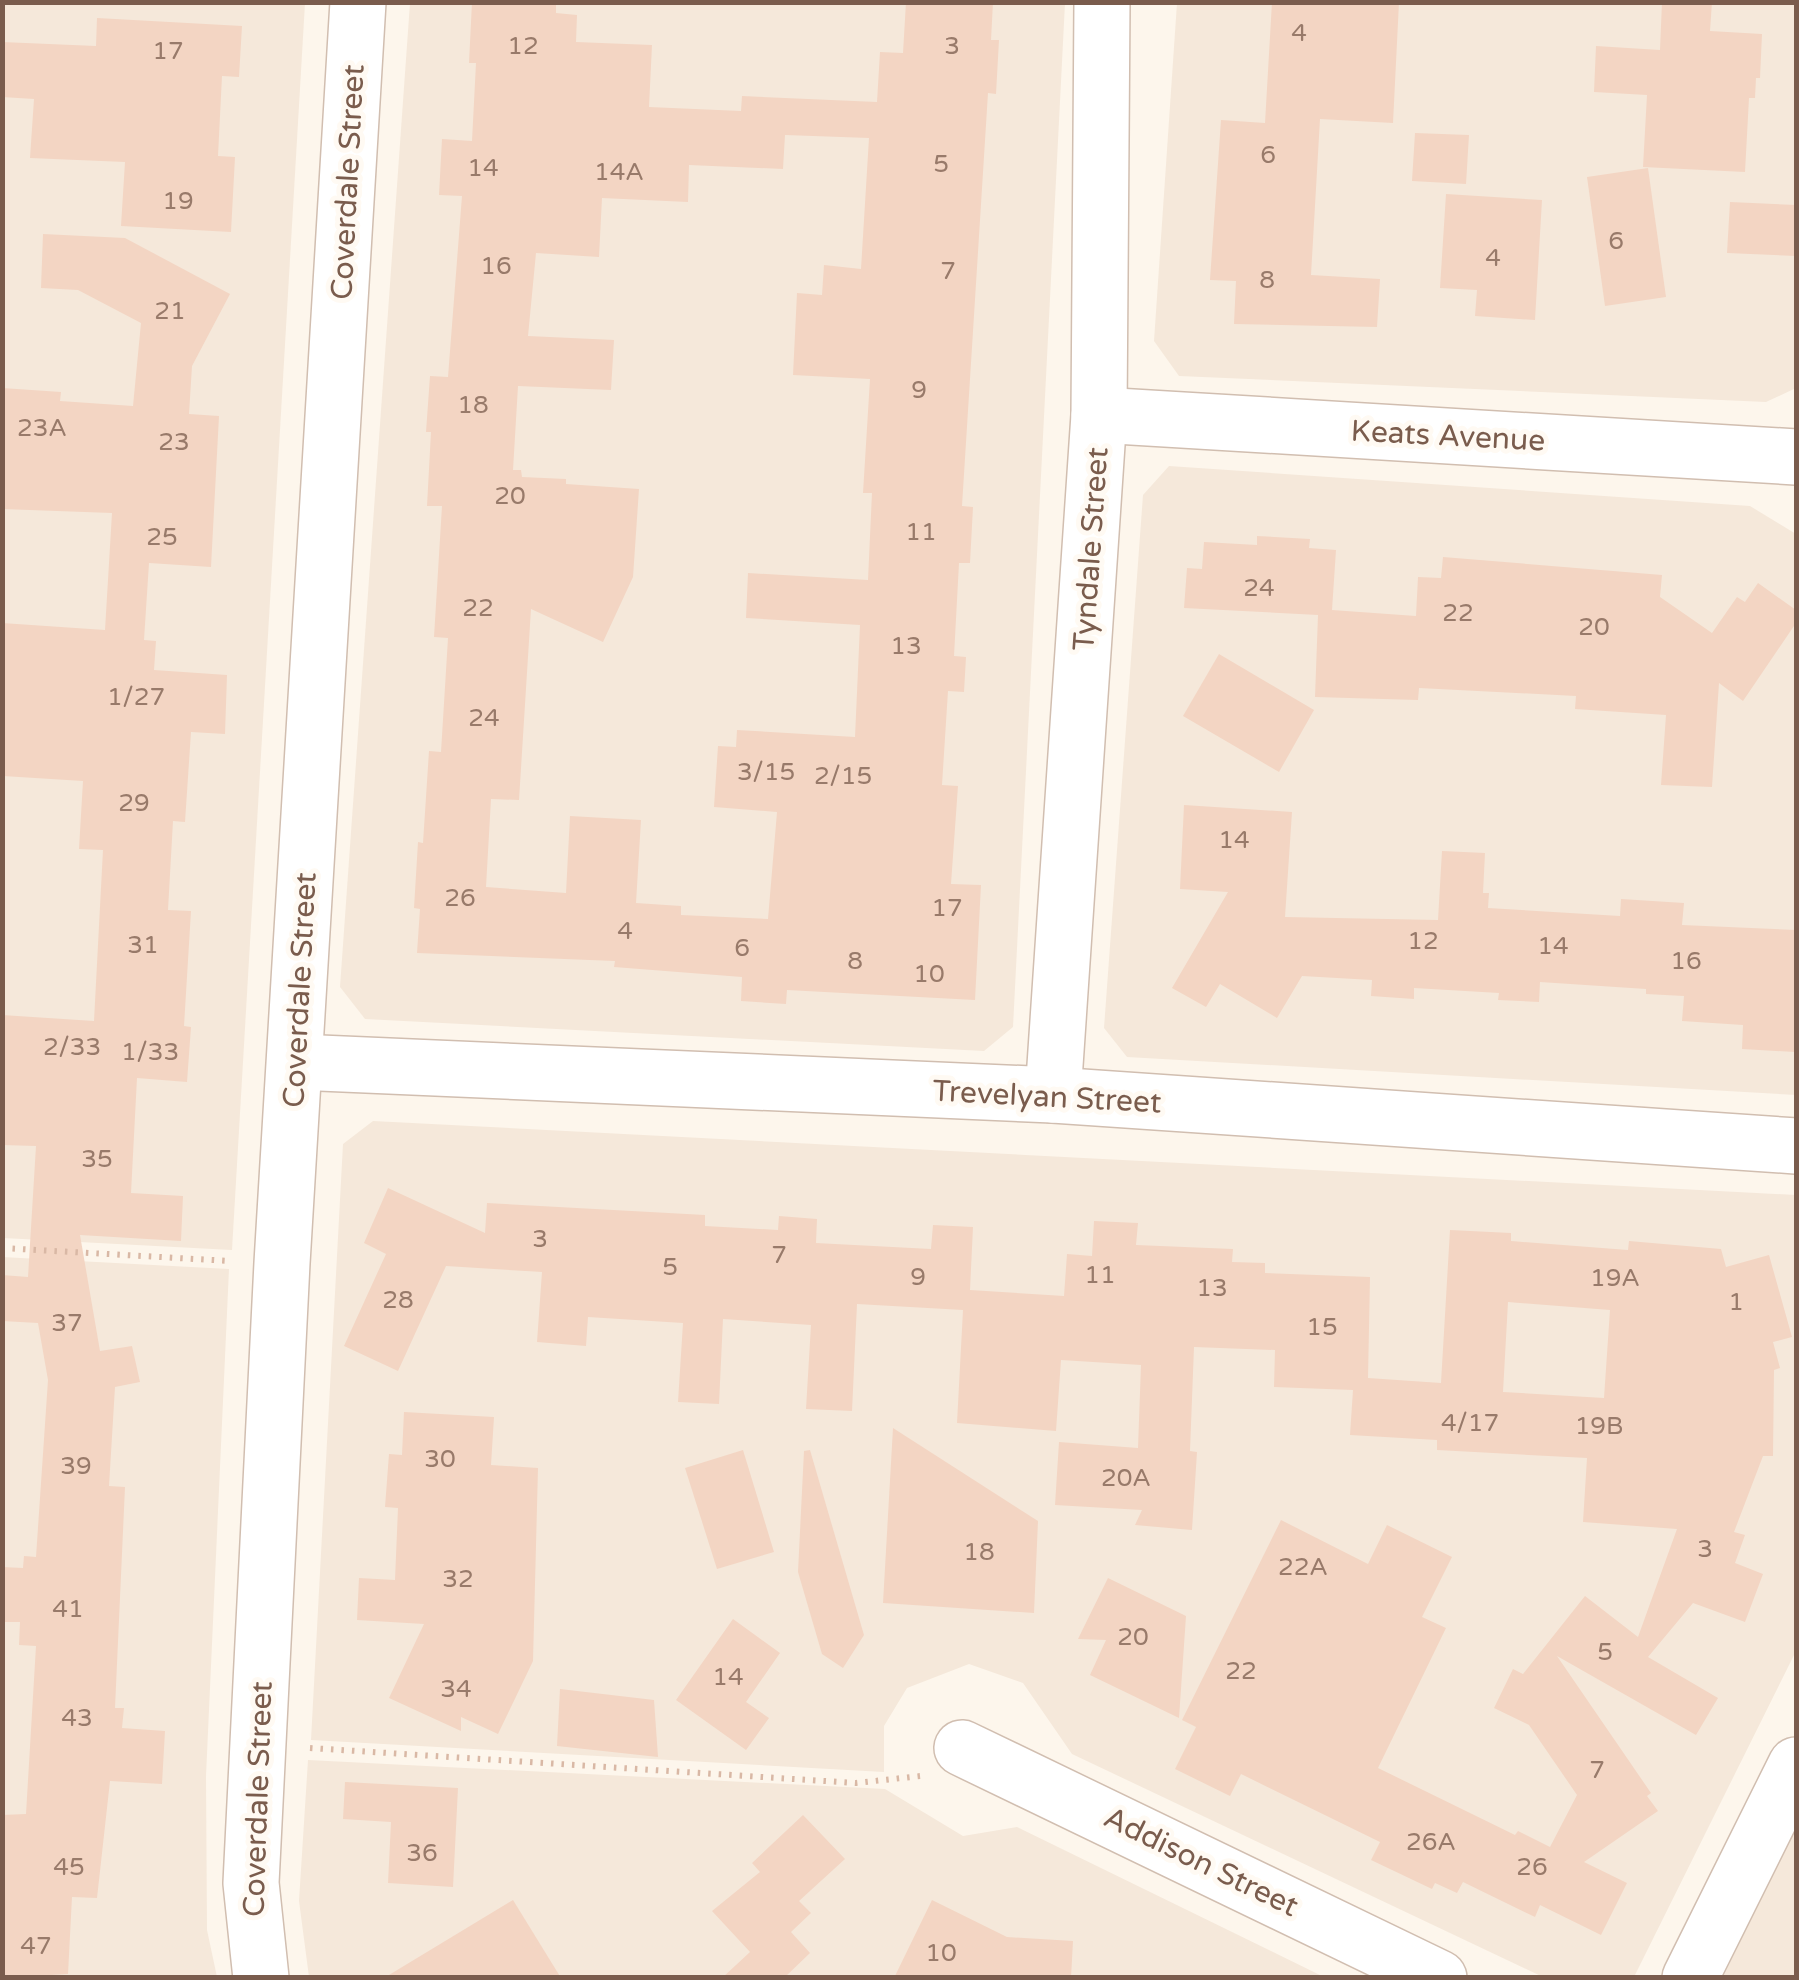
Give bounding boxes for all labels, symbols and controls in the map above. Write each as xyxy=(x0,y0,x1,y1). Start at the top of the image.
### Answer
house number: 4 xyxy=(1291,18,1307,48)
house number: 12 xyxy=(507,31,539,61)
house number: 3 xyxy=(944,31,960,61)
house number: 17 xyxy=(152,36,184,66)
street label: Coverdale Street xyxy=(323,63,373,301)
house number: 6 xyxy=(1260,140,1276,170)
house number: 5 xyxy=(933,149,949,179)
house number: 14 xyxy=(467,153,499,183)
house number: 14A xyxy=(594,157,644,187)
house number: 19 xyxy=(162,186,194,216)
house number: 6 xyxy=(1608,226,1624,256)
house number: 4 xyxy=(1485,243,1501,273)
house number: 16 xyxy=(480,251,512,281)
house number: 7 xyxy=(940,256,956,286)
house number: 8 xyxy=(1259,265,1275,295)
house number: 21 xyxy=(154,296,186,326)
house number: 9 xyxy=(911,375,927,405)
house number: 18 xyxy=(457,390,489,420)
street label: Keats Avenue xyxy=(1350,412,1546,460)
house number: 23A xyxy=(17,413,67,443)
house number: 23 xyxy=(158,427,190,457)
street label: Tyndale Street xyxy=(1065,446,1117,652)
house number: 20 xyxy=(494,481,526,511)
house number: 11 xyxy=(905,517,937,547)
house number: 25 xyxy=(146,522,178,552)
house number: 24 xyxy=(1243,573,1275,603)
house number: 22 xyxy=(462,593,494,623)
house number: 22 xyxy=(1442,598,1474,628)
house number: 20 xyxy=(1578,612,1610,642)
house number: 13 xyxy=(890,631,922,661)
house number: 1/27 xyxy=(107,682,165,712)
house number: 24 xyxy=(468,703,500,733)
house number: 3/15 xyxy=(737,757,795,787)
house number: 2/15 xyxy=(814,761,872,791)
house number: 29 xyxy=(118,788,150,818)
house number: 14 xyxy=(1218,825,1250,855)
street label: Coverdale Street xyxy=(275,871,325,1109)
house number: 26 xyxy=(444,883,476,913)
house number: 17 xyxy=(931,893,963,923)
house number: 4 xyxy=(617,916,633,946)
house number: 12 xyxy=(1407,926,1439,956)
house number: 31 xyxy=(127,930,159,960)
house number: 14 xyxy=(1537,931,1569,961)
house number: 6 xyxy=(734,933,750,963)
house number: 8 xyxy=(847,946,863,976)
house number: 16 xyxy=(1670,946,1702,976)
house number: 10 xyxy=(913,959,945,989)
house number: 2/33 xyxy=(43,1032,101,1062)
house number: 1/33 xyxy=(121,1037,179,1067)
street label: Trevelyan Street xyxy=(932,1073,1162,1121)
house number: 35 xyxy=(81,1144,113,1174)
house number: 3 xyxy=(532,1224,548,1254)
house number: 7 xyxy=(771,1240,787,1270)
house number: 5 xyxy=(662,1252,678,1282)
house number: 11 xyxy=(1084,1260,1116,1290)
house number: 9 xyxy=(910,1262,926,1292)
house number: 19A xyxy=(1590,1263,1640,1293)
house number: 13 xyxy=(1196,1273,1228,1303)
house number: 28 xyxy=(382,1285,414,1315)
house number: 1 xyxy=(1728,1287,1744,1317)
house number: 37 xyxy=(51,1308,83,1338)
house number: 15 xyxy=(1306,1312,1338,1342)
house number: 4/17 xyxy=(1441,1408,1499,1438)
house number: 19B xyxy=(1575,1411,1623,1441)
house number: 30 xyxy=(424,1444,456,1474)
house number: 39 xyxy=(60,1451,92,1481)
house number: 20A xyxy=(1101,1463,1151,1493)
house number: 3 xyxy=(1697,1534,1713,1564)
house number: 18 xyxy=(963,1537,995,1567)
house number: 22A xyxy=(1278,1552,1328,1582)
house number: 32 xyxy=(442,1564,474,1594)
house number: 41 xyxy=(52,1594,84,1624)
house number: 20 xyxy=(1117,1622,1149,1652)
house number: 5 xyxy=(1597,1637,1613,1667)
house number: 22 xyxy=(1225,1656,1257,1686)
house number: 14 xyxy=(712,1662,744,1692)
house number: 34 xyxy=(440,1674,472,1704)
street label: Coverdale Street xyxy=(235,1680,281,1918)
house number: 43 xyxy=(61,1703,93,1733)
house number: 7 xyxy=(1589,1755,1605,1785)
street label: Addison Street xyxy=(1098,1799,1304,1925)
house number: 26A xyxy=(1406,1827,1456,1857)
house number: 36 xyxy=(406,1838,438,1868)
house number: 45 xyxy=(53,1852,85,1882)
house number: 26 xyxy=(1516,1852,1548,1882)
house number: 47 xyxy=(20,1931,52,1961)
house number: 10 xyxy=(925,1938,957,1968)

